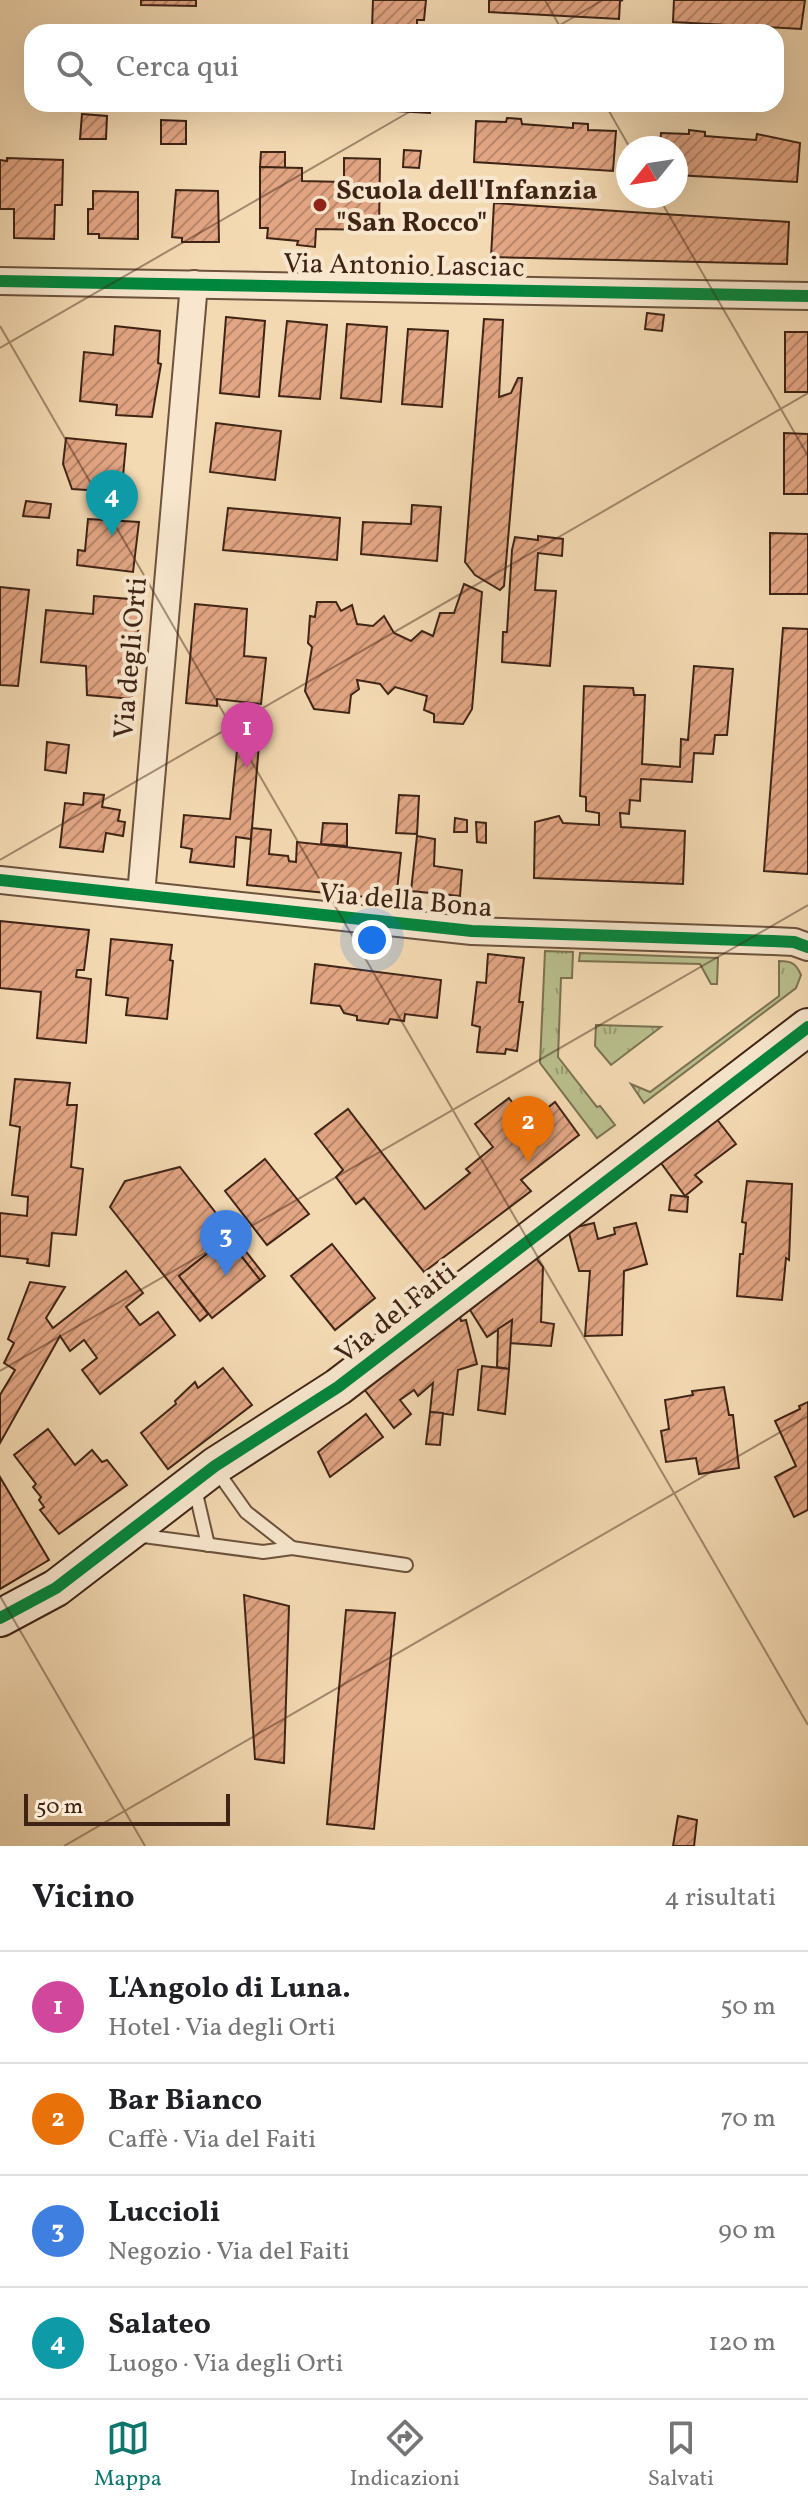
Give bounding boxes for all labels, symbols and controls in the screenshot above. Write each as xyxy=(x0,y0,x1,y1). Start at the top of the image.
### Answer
search box xyxy=(24,24,784,112)
icon: search xyxy=(52,46,96,90)
text: Cerca qui xyxy=(116,47,239,89)
north arrow xyxy=(616,136,688,208)
place label: Scuola dell'Infanzia "San Rocco" xyxy=(336,172,598,243)
marker: Scuola dell'Infanzia "San Rocco" xyxy=(311,196,329,214)
street label: Via Antonio Lasciac xyxy=(283,245,525,288)
pin: 4 xyxy=(86,470,138,536)
street label: Via degli Orti xyxy=(105,576,158,741)
pin: 1 xyxy=(221,702,273,768)
street label: Via della Bona xyxy=(317,874,494,929)
your location xyxy=(352,920,392,960)
pin: 2 xyxy=(502,1096,554,1162)
pin: 3 xyxy=(200,1210,252,1276)
street label: Via del Faiti xyxy=(328,1254,465,1374)
scale bar xyxy=(24,1790,230,1826)
text: 50 m xyxy=(36,1792,83,1823)
text: Vicino xyxy=(32,1875,135,1922)
text: 4 risultati xyxy=(664,1880,776,1916)
text: L'Angolo di Luna. xyxy=(108,1968,351,2010)
text: 1 xyxy=(53,1989,63,2025)
text: 50 m xyxy=(720,1989,776,2025)
text: Hotel · Via degli Orti xyxy=(108,2010,336,2046)
text: Bar Bianco xyxy=(108,2080,262,2122)
text: 2 xyxy=(51,2101,65,2137)
text: 70 m xyxy=(721,2101,776,2137)
text: Caffè · Via del Faiti xyxy=(108,2122,316,2158)
text: Luccioli xyxy=(108,2192,220,2234)
text: 3 xyxy=(51,2213,65,2249)
text: 90 m xyxy=(718,2213,776,2249)
text: Negozio · Via del Faiti xyxy=(108,2234,350,2270)
text: Salateo xyxy=(108,2304,211,2346)
text: 4 xyxy=(50,2325,66,2361)
text: 120 m xyxy=(708,2325,776,2361)
text: Luogo · Via degli Orti xyxy=(108,2346,343,2382)
tab: Mappa xyxy=(94,2416,162,2495)
tab: Indicazioni xyxy=(350,2416,460,2495)
tab: Salvati xyxy=(648,2416,714,2495)

